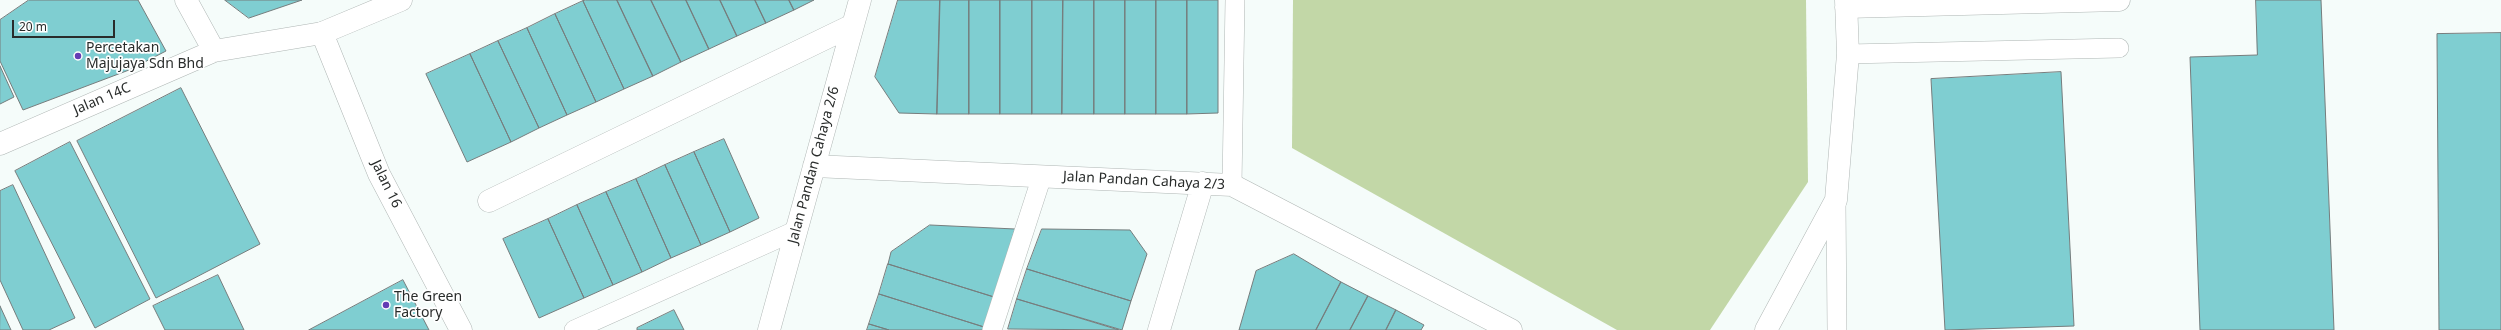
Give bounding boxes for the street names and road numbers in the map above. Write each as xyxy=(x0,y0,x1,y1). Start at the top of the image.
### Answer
street label: Jalan 14C xyxy=(71,79,133,119)
street label: Jalan Pandan Cahaya 2/6 xyxy=(785,84,843,246)
street label: Jalan 16 xyxy=(367,157,405,211)
street label: Jalan Pandan Cahaya 2/3 xyxy=(1063,168,1225,194)

